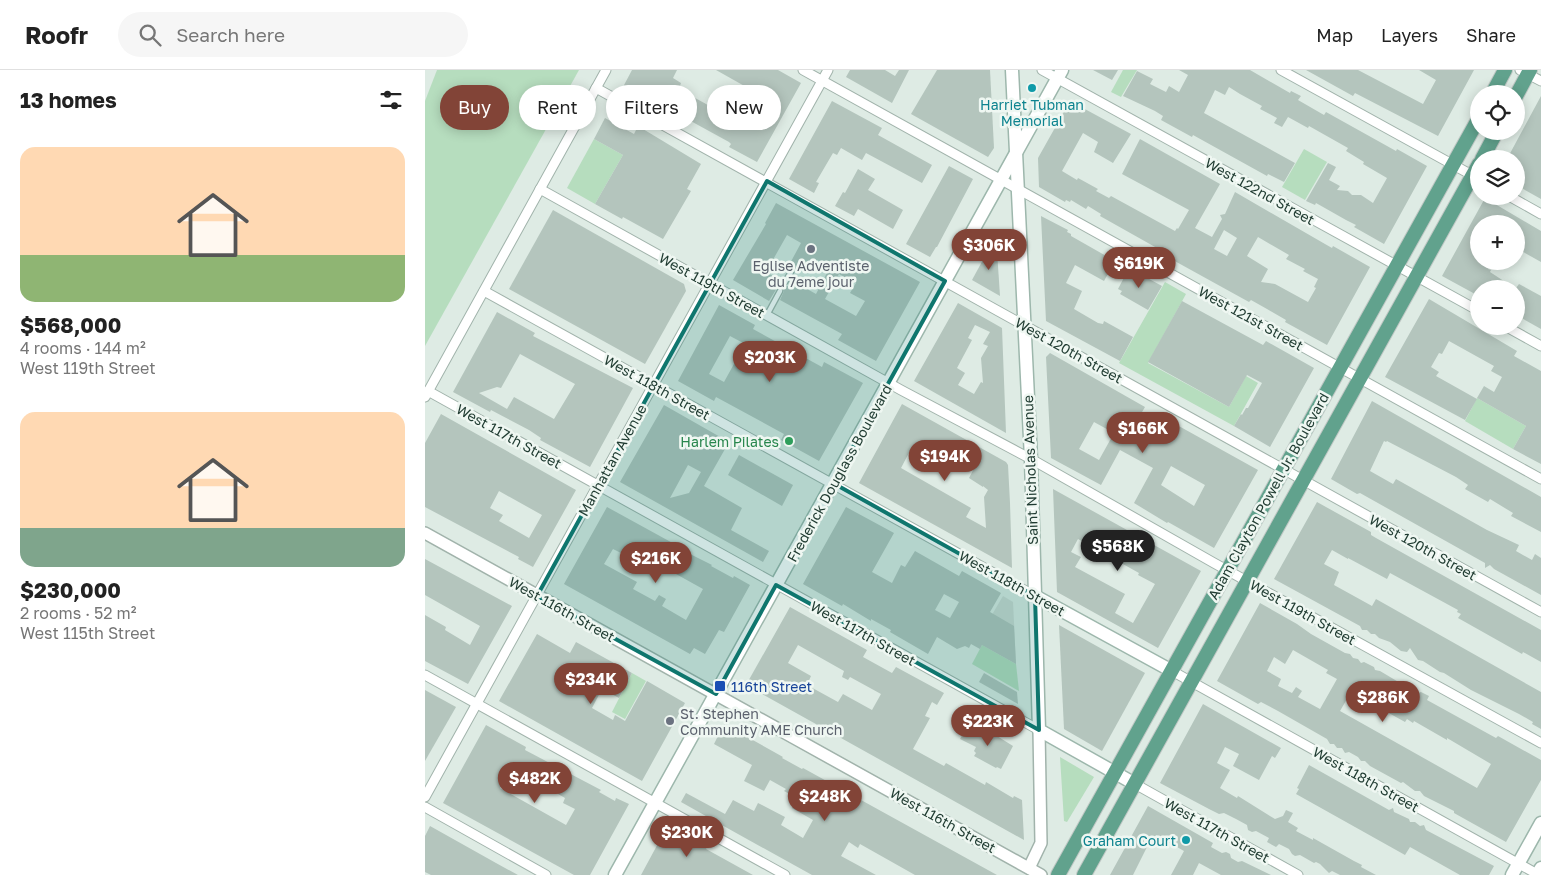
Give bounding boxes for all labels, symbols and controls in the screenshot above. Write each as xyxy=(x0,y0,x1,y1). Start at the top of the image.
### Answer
search box xyxy=(118,12,468,57)
text: Roofr xyxy=(25,20,88,49)
icon: search xyxy=(136,21,164,49)
text: Search here xyxy=(176,23,285,46)
text: Map xyxy=(1316,24,1353,46)
text: Layers xyxy=(1381,24,1438,46)
text: Share xyxy=(1466,24,1516,46)
marker: Harriet Tubman Memorial xyxy=(1026,82,1038,94)
chip: Buy xyxy=(440,85,509,130)
chip: Rent xyxy=(519,85,596,130)
chip: Filters xyxy=(606,85,697,130)
chip: New xyxy=(707,85,781,130)
map controls xyxy=(1470,85,1525,335)
button: locate xyxy=(1470,85,1525,140)
icon: filters xyxy=(377,86,405,114)
text: 13 homes xyxy=(20,87,117,113)
place label: Harriet Tubman Memorial xyxy=(980,96,1084,129)
button: layers xyxy=(1470,150,1525,205)
street label: West 122nd Street xyxy=(1202,154,1318,228)
icon: home xyxy=(168,180,258,270)
button: + xyxy=(1470,215,1525,270)
pin: $306K xyxy=(954,228,1024,271)
text: $306K xyxy=(963,235,1015,255)
marker: Eglise Adventiste du 7eme jour xyxy=(805,243,817,255)
pin: $619K xyxy=(1104,246,1174,289)
street label: West 119th Street xyxy=(656,249,768,321)
text: $619K xyxy=(1114,253,1164,273)
place label: Eglise Adventiste du 7eme jour xyxy=(753,257,869,290)
button: − xyxy=(1470,280,1525,335)
street label: West 121st Street xyxy=(1196,282,1306,354)
text: $568,000 xyxy=(20,312,121,338)
street label: West 120th Street xyxy=(1012,313,1126,387)
text: 4 rooms · 144 m² xyxy=(20,338,146,358)
pin: $203K xyxy=(735,340,805,383)
text: $203K xyxy=(744,347,796,367)
street label: West 118th Street xyxy=(601,351,713,423)
text: West 119th Street xyxy=(20,358,156,378)
street label: Frederick Douglass Boulevard xyxy=(783,381,895,565)
street label: Adam Clayton Powell Jr. Boulevard xyxy=(1204,390,1332,602)
street label: Saint Nicholas Avenue xyxy=(1019,395,1041,545)
street label: West 117th Street xyxy=(453,400,565,472)
street label: Manhattan Avenue xyxy=(574,401,650,519)
pin: $166K xyxy=(1108,412,1178,454)
text: $166K xyxy=(1118,418,1168,438)
place label: Harlem Pilates xyxy=(680,433,779,450)
marker: Harlem Pilates xyxy=(783,435,795,447)
pin: $194K xyxy=(910,440,980,482)
icon: home xyxy=(168,445,258,535)
text: $194K xyxy=(920,446,970,466)
street label: West 120th Street xyxy=(1366,510,1480,584)
pin: $568K xyxy=(1083,530,1153,572)
text: $568K xyxy=(1092,536,1144,556)
pin: $216K xyxy=(621,542,691,584)
street label: West 118th Street xyxy=(956,547,1068,619)
text: $216K xyxy=(631,548,681,568)
street label: West 116th Street xyxy=(506,573,618,645)
street label: West 119th Street xyxy=(1247,576,1359,648)
text: $230,000 xyxy=(20,577,121,603)
street label: West 117th Street xyxy=(807,597,919,669)
text: 2 rooms · 52 m² xyxy=(20,603,136,623)
text: West 115th Street xyxy=(20,623,155,643)
pin: $234K xyxy=(556,662,626,705)
text: $234K xyxy=(565,669,617,689)
place label: 116th Street xyxy=(731,678,812,695)
marker: 116th Street xyxy=(713,679,727,693)
pin: $286K xyxy=(1348,680,1418,723)
text: $286K xyxy=(1357,687,1409,707)
pin: $223K xyxy=(953,704,1023,747)
place label: St. Stephen Community AME Church xyxy=(680,705,842,738)
text: $223K xyxy=(962,711,1014,731)
marker: St. Stephen Community AME Church xyxy=(664,715,676,727)
street label: West 118th Street xyxy=(1310,743,1422,815)
pin: $482K xyxy=(500,762,570,804)
text: $482K xyxy=(509,768,561,788)
pin: $248K xyxy=(790,780,860,822)
street label: West 116th Street xyxy=(887,784,999,856)
text: $248K xyxy=(799,786,851,806)
street label: West 117th Street xyxy=(1161,794,1273,866)
pin: $230K xyxy=(652,816,722,858)
text: $230K xyxy=(661,822,713,842)
place label: Graham Court xyxy=(1083,832,1176,849)
marker: Graham Court xyxy=(1180,834,1192,846)

